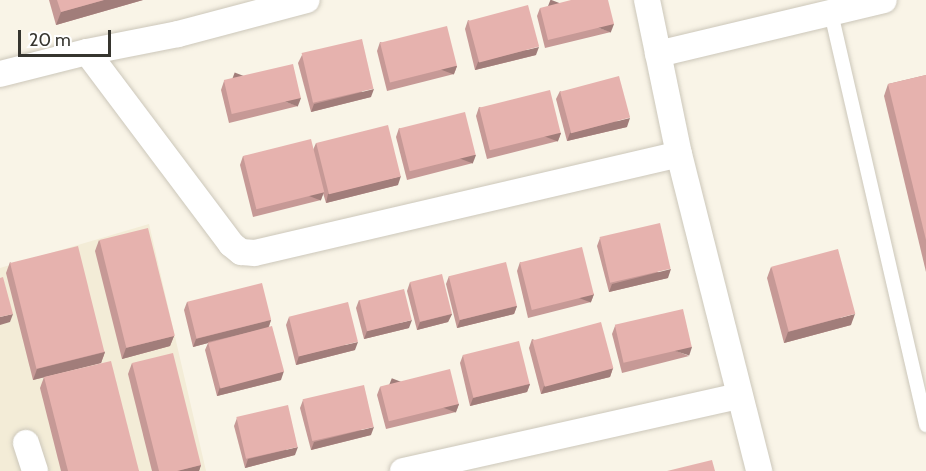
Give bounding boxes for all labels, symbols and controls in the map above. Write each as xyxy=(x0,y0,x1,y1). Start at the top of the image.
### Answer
scale bar xyxy=(21,18,114,56)
text: 20 m xyxy=(29,29,71,51)

